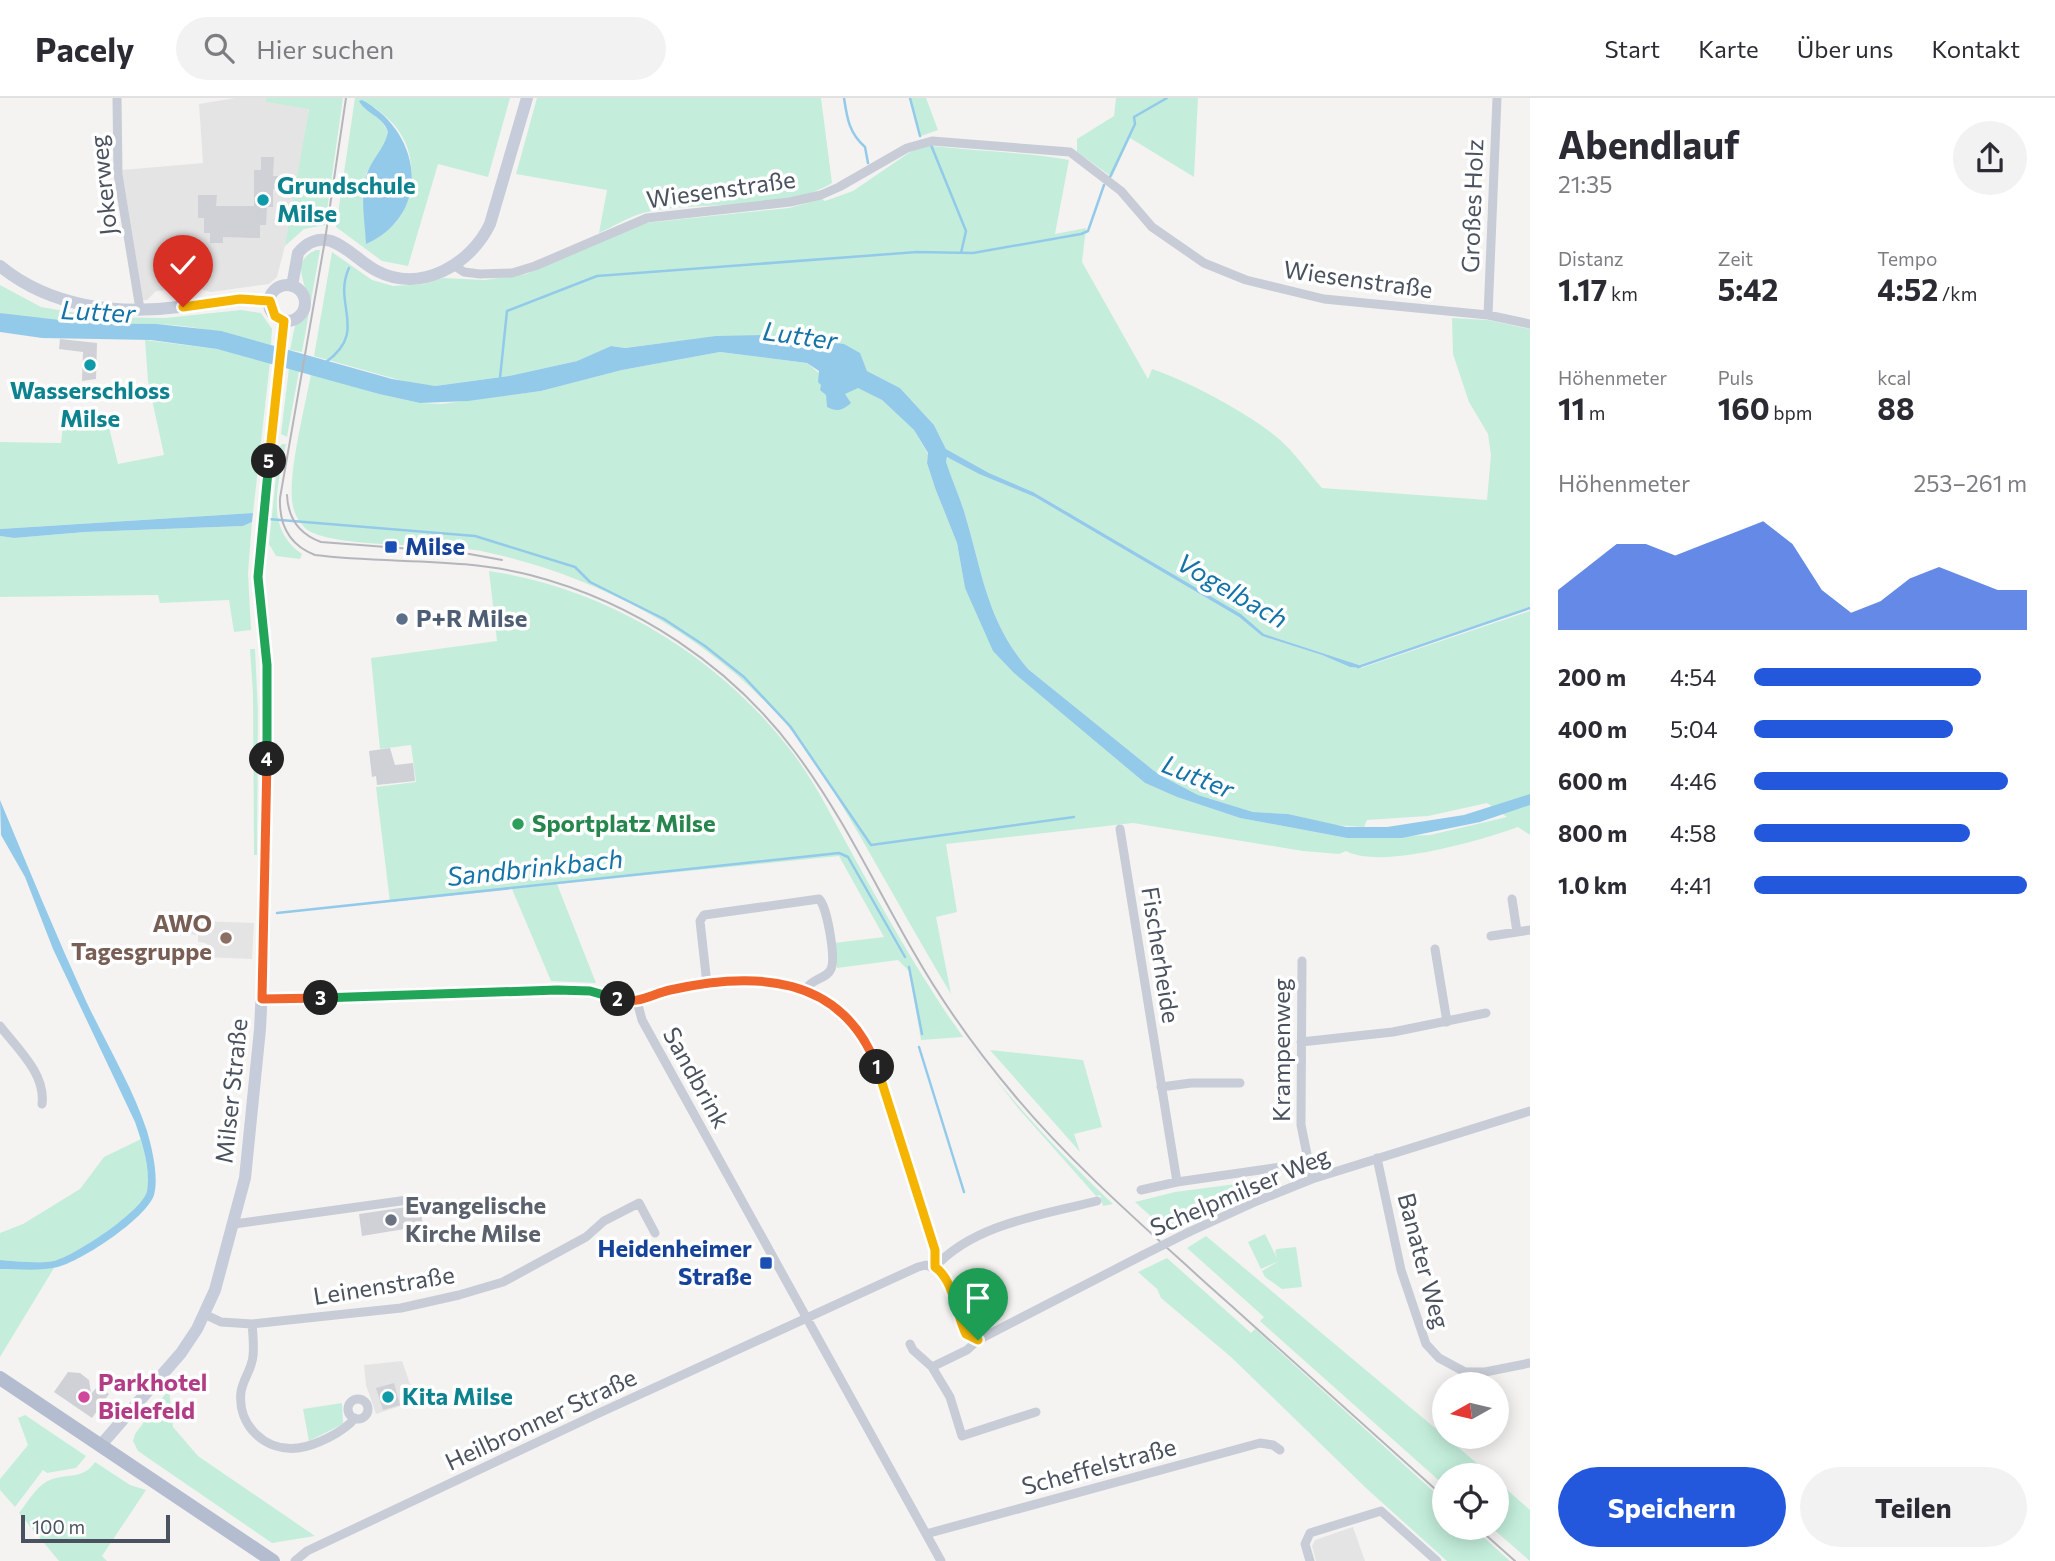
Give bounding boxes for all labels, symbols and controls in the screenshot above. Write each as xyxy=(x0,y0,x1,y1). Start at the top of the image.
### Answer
search box xyxy=(176,17,666,80)
text: Pacely xyxy=(35,28,134,69)
icon: search xyxy=(200,29,238,67)
text: Hier suchen xyxy=(256,33,394,64)
text: Start xyxy=(1605,34,1660,63)
text: Karte xyxy=(1698,34,1759,63)
text: Über uns xyxy=(1797,34,1893,63)
text: Kontakt xyxy=(1931,34,2020,63)
text: Abendlauf xyxy=(1558,120,1740,167)
button: share xyxy=(1953,121,2027,195)
street label: Jokerweg xyxy=(83,134,122,237)
street label: Großes Holz xyxy=(1455,138,1488,273)
street label: Wiesenstraße xyxy=(644,164,797,213)
place label: Grundschule Milse xyxy=(277,170,416,227)
text: 21:35 xyxy=(1558,170,1612,198)
marker: Grundschule Milse xyxy=(255,192,271,208)
pin xyxy=(153,235,213,307)
icon: check xyxy=(164,246,202,284)
text: Distanz xyxy=(1558,247,1624,270)
text: Zeit xyxy=(1718,247,1753,270)
text: Tempo xyxy=(1877,247,1937,270)
street label: Wiesenstraße xyxy=(1282,254,1435,303)
text: 1.17 xyxy=(1558,270,1607,307)
text: 5:42 xyxy=(1718,270,1778,307)
text: 4:52 xyxy=(1877,270,1938,307)
text: km xyxy=(1607,282,1638,305)
text: /km xyxy=(1938,282,1977,305)
water label: Lutter xyxy=(60,293,138,328)
water label: Lutter xyxy=(761,314,841,355)
marker: Wasserschloss Milse xyxy=(82,357,98,373)
text: Höhenmeter xyxy=(1558,366,1667,389)
text: Puls xyxy=(1718,366,1754,389)
text: kcal xyxy=(1877,366,1911,389)
place label: Wasserschloss Milse xyxy=(10,375,170,432)
text: 11 xyxy=(1558,389,1585,426)
text: 160 xyxy=(1718,389,1770,426)
text: 88 xyxy=(1877,389,1914,426)
text: m xyxy=(1585,401,1605,424)
text: bpm xyxy=(1770,401,1812,424)
pin: 5 xyxy=(252,444,286,478)
text: 5 xyxy=(263,449,274,472)
text: Höhenmeter xyxy=(1558,469,1690,497)
text: 253–261 m xyxy=(1913,469,2027,497)
place label: Milse xyxy=(405,531,465,560)
marker: Milse xyxy=(383,539,399,555)
water label: Vogelbach xyxy=(1172,546,1294,634)
place label: P+R Milse xyxy=(416,603,527,632)
marker: P+R Milse xyxy=(394,611,410,627)
text: 200 m xyxy=(1558,663,1626,691)
text: 4:54 xyxy=(1670,663,1716,691)
text: 400 m xyxy=(1558,715,1627,743)
text: 5:04 xyxy=(1670,715,1717,743)
pin: 4 xyxy=(250,742,284,776)
text: 4 xyxy=(261,747,272,770)
water label: Lutter xyxy=(1158,747,1240,805)
text: 600 m xyxy=(1558,767,1627,795)
text: 4:46 xyxy=(1670,767,1717,795)
place label: Sportplatz Milse xyxy=(532,808,716,837)
marker: Sportplatz Milse xyxy=(510,816,526,832)
text: 800 m xyxy=(1558,819,1627,847)
text: 4:58 xyxy=(1670,819,1716,847)
water label: Sandbrinkbach xyxy=(445,842,624,891)
text: 1.0 km xyxy=(1558,871,1627,899)
text: 4:41 xyxy=(1670,871,1712,899)
street label: Fischerheide xyxy=(1136,884,1187,1025)
place label: AWO Tagesgruppe xyxy=(71,908,212,965)
marker: AWO Tagesgruppe xyxy=(218,930,234,946)
street label: Krampenweg xyxy=(1266,978,1295,1122)
pin: 3 xyxy=(304,981,338,1016)
pin: 2 xyxy=(600,982,636,1016)
text: 3 xyxy=(315,986,326,1009)
text: 2 xyxy=(612,987,623,1010)
street label: Milser Straße xyxy=(208,1017,253,1165)
street label: Sandbrink xyxy=(658,1022,737,1133)
pin: 1 xyxy=(860,1049,894,1084)
text: 1 xyxy=(872,1055,881,1078)
street label: Schelpmilser Weg xyxy=(1145,1140,1333,1241)
place label: Evangelische Kirche Milse xyxy=(405,1190,546,1247)
street label: Banater Weg xyxy=(1392,1190,1456,1332)
marker: Evangelische Kirche Milse xyxy=(383,1212,399,1228)
place label: Heidenheimer Straße xyxy=(597,1233,752,1290)
marker: Heidenheimer Straße xyxy=(758,1255,774,1271)
street label: Leinenstraße xyxy=(311,1259,456,1310)
pin xyxy=(948,1268,1008,1340)
icon: arrive xyxy=(959,1279,997,1317)
street label: Heilbronner Straße xyxy=(440,1362,641,1476)
place label: Parkhotel Bielefeld xyxy=(98,1367,207,1424)
north arrow xyxy=(1432,1372,1508,1449)
map controls xyxy=(1432,1372,1509,1540)
place label: Kita Milse xyxy=(402,1381,513,1410)
marker: Parkhotel Bielefeld xyxy=(76,1389,92,1405)
marker: Kita Milse xyxy=(380,1389,396,1405)
street label: Scheffelstraße xyxy=(1018,1431,1179,1500)
button: locate xyxy=(1432,1463,1509,1540)
button: Speichern xyxy=(1558,1467,1786,1547)
button: Teilen xyxy=(1800,1467,2027,1547)
scale bar xyxy=(21,1512,170,1544)
text: 100 m xyxy=(32,1515,85,1538)

